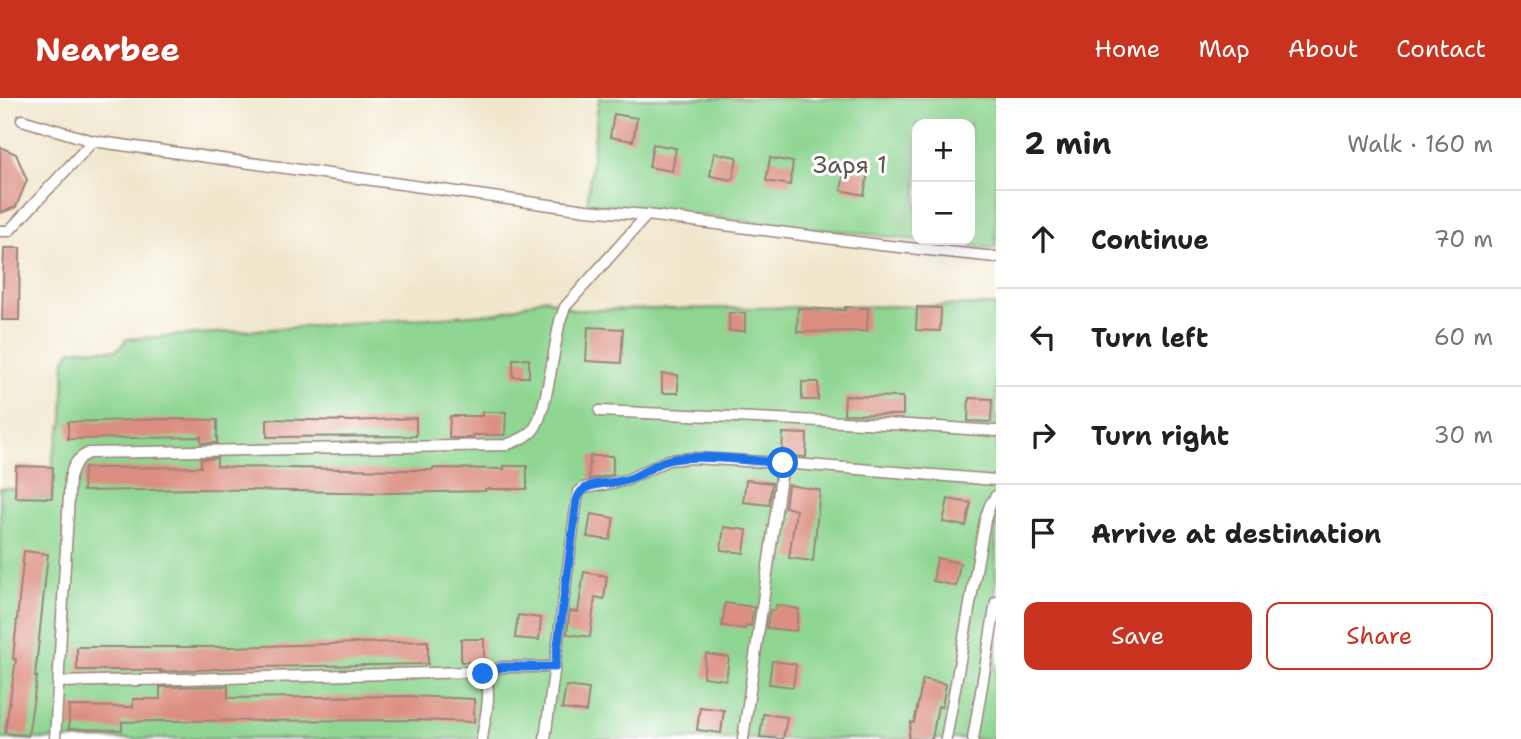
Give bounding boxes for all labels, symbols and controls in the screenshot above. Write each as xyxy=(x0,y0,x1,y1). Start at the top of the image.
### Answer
text: Nearbee xyxy=(35,27,180,72)
text: Home xyxy=(1094,33,1160,65)
text: Map xyxy=(1198,33,1250,65)
text: About xyxy=(1288,33,1358,65)
text: Contact xyxy=(1396,33,1486,65)
map controls xyxy=(912,119,975,245)
button: + xyxy=(912,119,975,182)
text: 2 min xyxy=(1024,123,1111,164)
text: Walk · 160 m xyxy=(1347,129,1493,159)
park label: Заря 1 xyxy=(813,149,887,181)
button: − xyxy=(912,182,975,245)
icon: ahead xyxy=(1024,220,1062,258)
text: Continue xyxy=(1091,222,1209,257)
text: 70 m xyxy=(1434,224,1493,254)
icon: left xyxy=(1024,318,1062,356)
text: Turn left xyxy=(1091,320,1208,355)
text: 60 m xyxy=(1434,322,1493,352)
icon: right xyxy=(1024,416,1062,454)
text: Turn right xyxy=(1091,418,1229,453)
text: 30 m xyxy=(1434,420,1493,450)
route start xyxy=(767,447,798,478)
icon: arrive xyxy=(1024,514,1062,552)
text: Arrive at destination xyxy=(1091,516,1381,551)
button: Save xyxy=(1024,602,1252,670)
button: Share xyxy=(1266,602,1493,670)
route end xyxy=(467,658,498,689)

